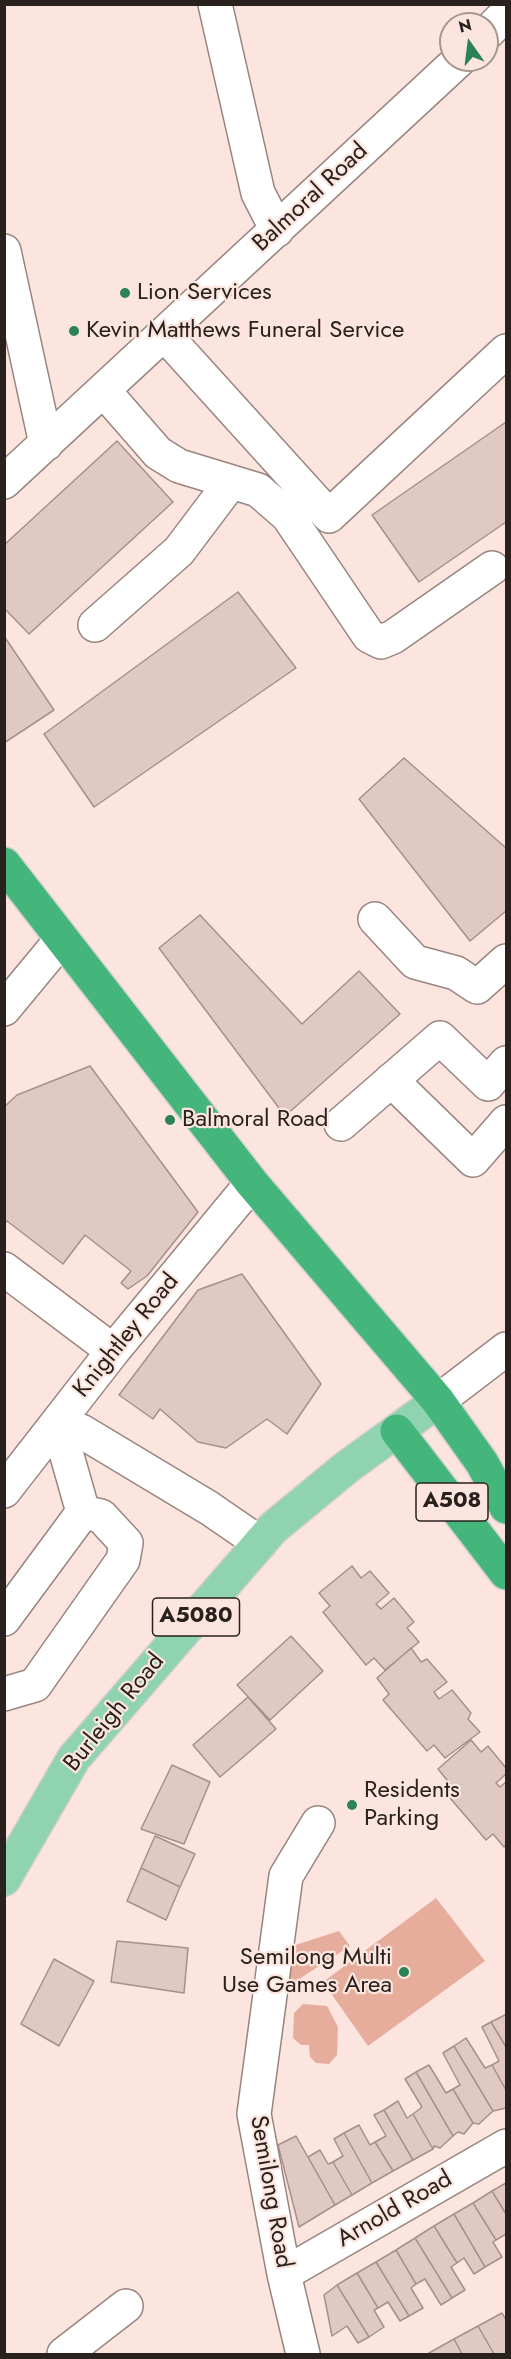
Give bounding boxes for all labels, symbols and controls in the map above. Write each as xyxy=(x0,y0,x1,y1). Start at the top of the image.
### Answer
north arrow xyxy=(439,12,499,72)
text: N xyxy=(456,13,474,39)
street label: Balmoral Road xyxy=(248,137,374,259)
place label: Lion Services xyxy=(137,279,272,307)
marker: Lion Services xyxy=(118,286,132,300)
place label: Kevin Matthews Funeral Service xyxy=(86,317,404,345)
marker: Kevin Matthews Funeral Service xyxy=(67,324,81,338)
place label: Balmoral Road xyxy=(182,1106,329,1134)
marker: Balmoral Road xyxy=(163,1113,177,1127)
street label: Knightley Road xyxy=(68,1268,186,1404)
road number: A508 xyxy=(416,1483,488,1521)
road number: A5080 xyxy=(152,1598,240,1636)
street label: Burleigh Road xyxy=(59,1648,171,1778)
place label: Residents Parking xyxy=(364,1777,460,1833)
marker: Residents Parking xyxy=(345,1798,359,1812)
place label: Semilong Multi Use Games Area xyxy=(222,1944,392,2000)
marker: Semilong Multi Use Games Area xyxy=(397,1965,411,1979)
street label: Semilong Road xyxy=(242,2113,298,2271)
street label: Arnold Road xyxy=(332,2166,458,2254)

